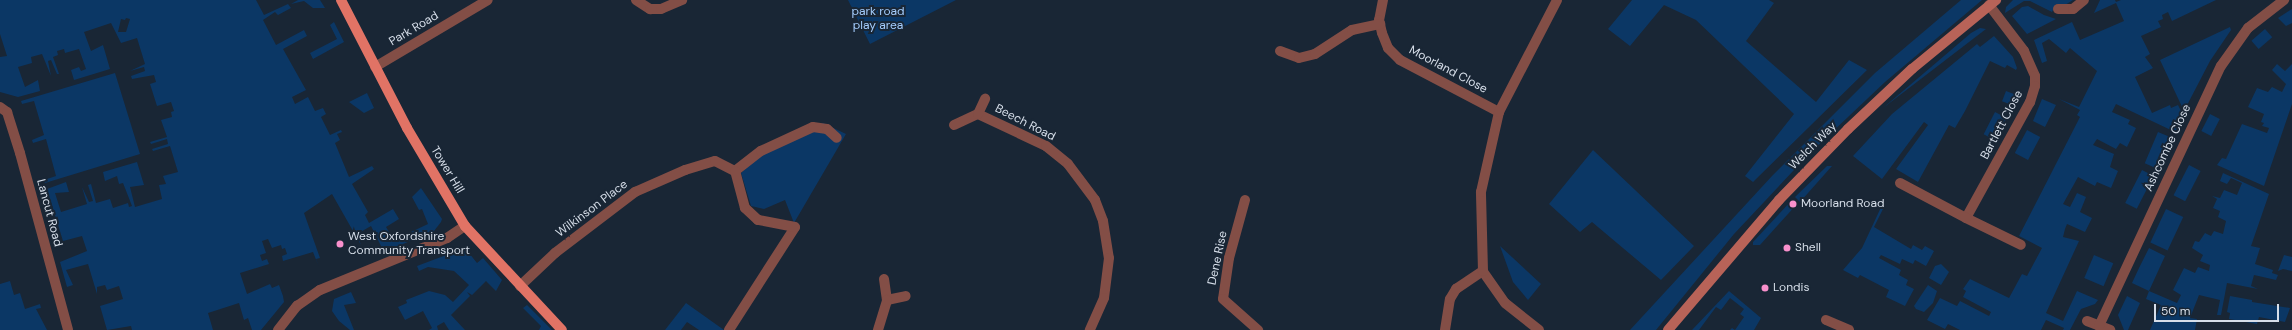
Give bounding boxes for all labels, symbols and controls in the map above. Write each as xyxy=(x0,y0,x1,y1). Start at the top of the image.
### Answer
park label: park road play area xyxy=(851,5,905,33)
street label: Park Road xyxy=(387,9,441,49)
street label: Moorland Close xyxy=(1406,43,1490,97)
street label: Bartlett Close xyxy=(1978,88,2026,162)
street label: Beech Road xyxy=(992,102,1058,144)
street label: Ashcombe Close xyxy=(2142,102,2194,194)
street label: Welch Way xyxy=(1786,119,1840,173)
street label: Tower Hill xyxy=(427,144,467,196)
street label: Wilkinson Place xyxy=(553,177,631,241)
street label: Lancut Road xyxy=(33,178,65,248)
place label: Moorland Road xyxy=(1801,197,1885,211)
marker: Moorland Road xyxy=(1788,199,1798,209)
place label: West Oxfordshire Community Transport xyxy=(348,230,470,258)
street label: Dene Rise xyxy=(1205,230,1231,286)
marker: West Oxfordshire Community Transport xyxy=(335,239,345,249)
place label: Shell xyxy=(1795,241,1821,255)
marker: Shell xyxy=(1782,243,1792,253)
place label: Londis xyxy=(1773,281,1810,295)
marker: Londis xyxy=(1760,283,1770,293)
scale bar xyxy=(2156,296,2281,322)
text: 50 m xyxy=(2161,303,2190,319)

